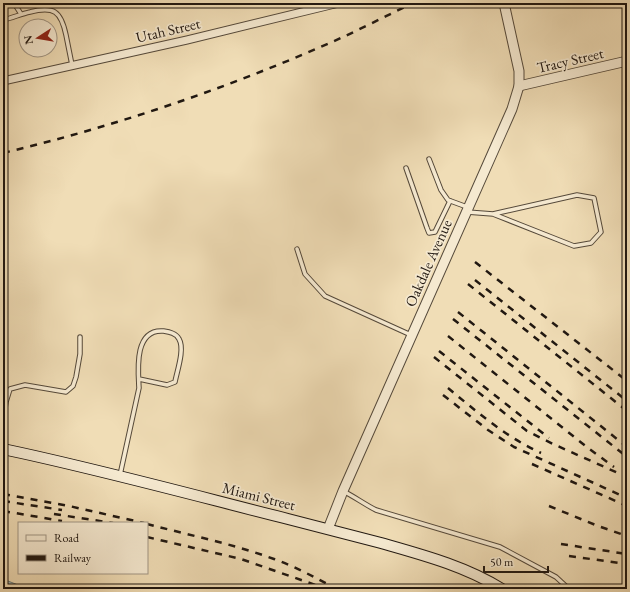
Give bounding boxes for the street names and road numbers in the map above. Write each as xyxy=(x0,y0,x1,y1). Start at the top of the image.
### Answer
street label: Utah Street xyxy=(134,13,202,47)
street label: Tracy Street xyxy=(535,43,605,77)
street label: Oakdale Avenue xyxy=(400,216,456,310)
street label: Miami Street xyxy=(221,478,298,514)

